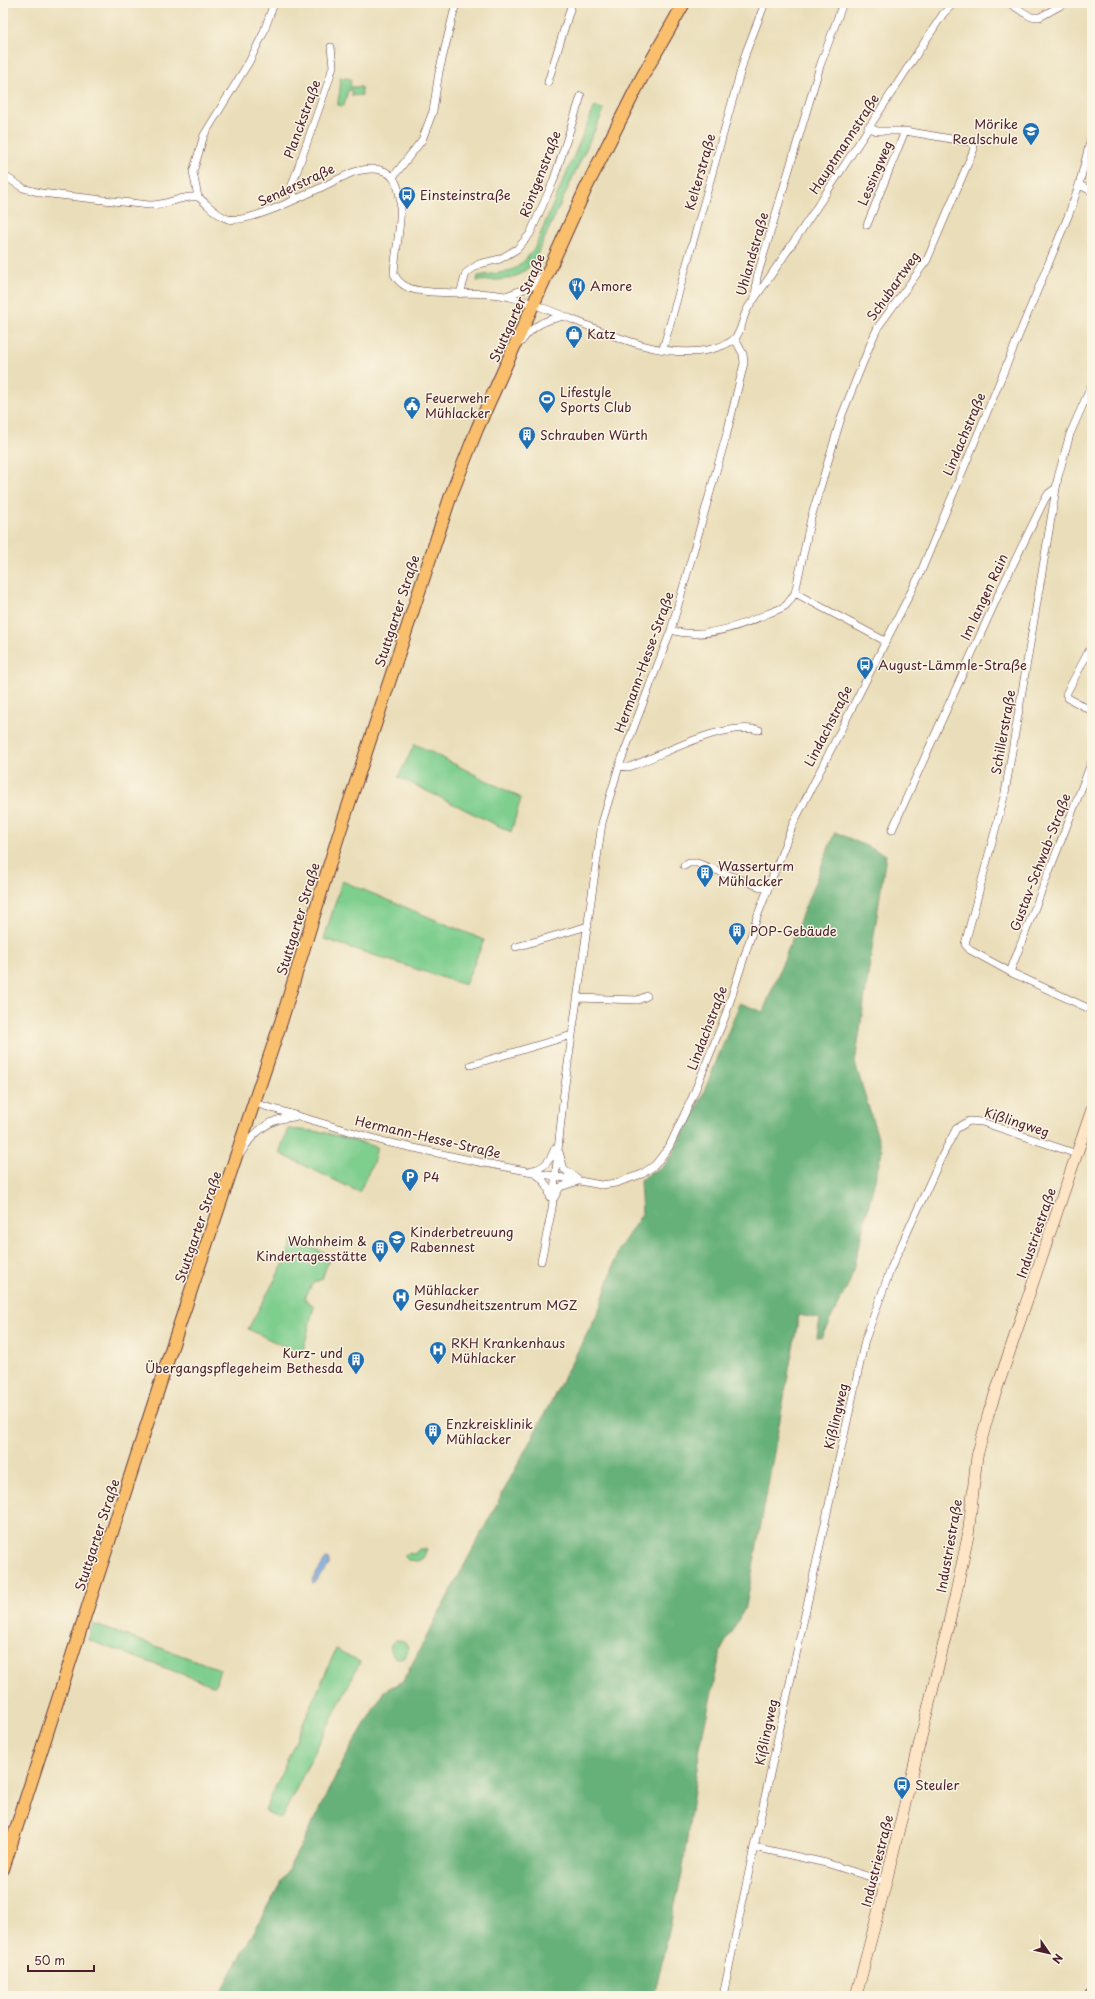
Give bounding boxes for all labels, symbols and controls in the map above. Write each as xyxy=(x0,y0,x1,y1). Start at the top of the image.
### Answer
street label: Planckstraße xyxy=(278,77,325,161)
street label: Hauptmannstraße xyxy=(804,90,883,198)
place label: Mörike Realschule xyxy=(952,114,1018,148)
school or university icon: Mörike Realschule xyxy=(1021,121,1041,146)
street label: Röntgenstraße xyxy=(514,128,565,220)
street label: Kelterstraße xyxy=(680,131,720,212)
street label: Lessingweg xyxy=(852,137,897,208)
street label: Senderstraße xyxy=(254,158,338,211)
bus stop icon: Einsteinstraße xyxy=(397,185,417,210)
place label: Einsteinstraße xyxy=(420,185,511,204)
street label: Uhlandstraße xyxy=(731,210,773,298)
street label: Schubartweg xyxy=(862,247,924,324)
street label: Stuttgarter Straße xyxy=(484,250,549,365)
restaurant icon: Amore xyxy=(567,276,587,301)
place label: Amore xyxy=(590,276,632,295)
shop icon: Katz xyxy=(564,324,584,349)
place label: Katz xyxy=(587,324,615,343)
place label: Lifestyle Sports Club xyxy=(560,382,631,416)
place label: Feuerwehr Mühlacker xyxy=(425,388,491,422)
sports icon: Lifestyle Sports Club xyxy=(537,389,557,414)
street label: Lindachstraße xyxy=(937,389,990,478)
public building icon: Feuerwehr Mühlacker xyxy=(402,395,422,420)
building icon: Schrauben Würth xyxy=(517,425,537,450)
place label: Schrauben Würth xyxy=(540,425,648,444)
street label: Im langen Rain xyxy=(955,550,1012,643)
street label: Stuttgarter Straße xyxy=(369,552,424,669)
street label: Hermann-Hesse-Straße xyxy=(609,589,678,735)
bus stop icon: August-Lämmle-Straße xyxy=(855,655,875,680)
place label: August-Lämmle-Straße xyxy=(878,655,1027,674)
street label: Lindachstraße xyxy=(799,682,856,770)
street label: Schillerstraße xyxy=(986,688,1019,776)
street label: Gustav-Schwab-Straße xyxy=(1004,790,1075,934)
place label: Wasserturm Mühlacker xyxy=(718,856,794,890)
street label: Stuttgarter Straße xyxy=(271,860,324,978)
building icon: Wasserturm Mühlacker xyxy=(695,863,715,888)
building icon: POP-Gebäude xyxy=(727,921,747,946)
place label: POP-Gebäude xyxy=(750,921,837,940)
street label: Lindachstraße xyxy=(682,983,731,1073)
street label: Kißlingweg xyxy=(982,1102,1052,1141)
street label: Hermann-Hesse-Straße xyxy=(353,1111,503,1163)
parking icon: P4 xyxy=(400,1167,420,1192)
place label: P4 xyxy=(423,1167,440,1186)
street label: Stuttgarter Straße xyxy=(169,1168,226,1285)
street label: Industriestraße xyxy=(1011,1185,1060,1281)
place label: Kinderbetreuung Rabennest xyxy=(410,1222,513,1256)
school or university icon: Kinderbetreuung Rabennest xyxy=(387,1229,407,1254)
place label: Wohnheim & Kindertagesstätte xyxy=(256,1231,367,1265)
building icon: Wohnheim & Kindertagesstätte xyxy=(370,1238,390,1263)
place label: Mühlacker Gesundheitszentrum MGZ xyxy=(414,1280,578,1314)
hospital icon: Mühlacker Gesundheitszentrum MGZ xyxy=(391,1287,411,1312)
place label: RKH Krankenhaus Mühlacker xyxy=(451,1333,565,1367)
hospital icon: RKH Krankenhaus Mühlacker xyxy=(428,1340,448,1365)
place label: Kurz- und Übergangspflegeheim Bethesda xyxy=(145,1343,343,1377)
building icon: Kurz- und Übergangspflegeheim Bethesda xyxy=(346,1350,366,1375)
street label: Kißlingweg xyxy=(819,1381,852,1451)
place label: Enzkreisklinik Mühlacker xyxy=(446,1414,533,1448)
building icon: Enzkreisklinik Mühlacker xyxy=(423,1421,443,1446)
street label: Stuttgarter Straße xyxy=(69,1476,124,1593)
street label: Industriestraße xyxy=(931,1498,966,1594)
street label: Kißlingweg xyxy=(749,1697,782,1767)
bus stop icon: Steuler xyxy=(892,1775,912,1800)
place label: Steuler xyxy=(915,1775,960,1794)
street label: Industriestraße xyxy=(856,1813,897,1909)
north arrow xyxy=(1029,1933,1069,1973)
scale bar xyxy=(28,1947,94,1973)
text: 50 m xyxy=(34,1951,65,1969)
text: N xyxy=(1048,1951,1067,1967)

